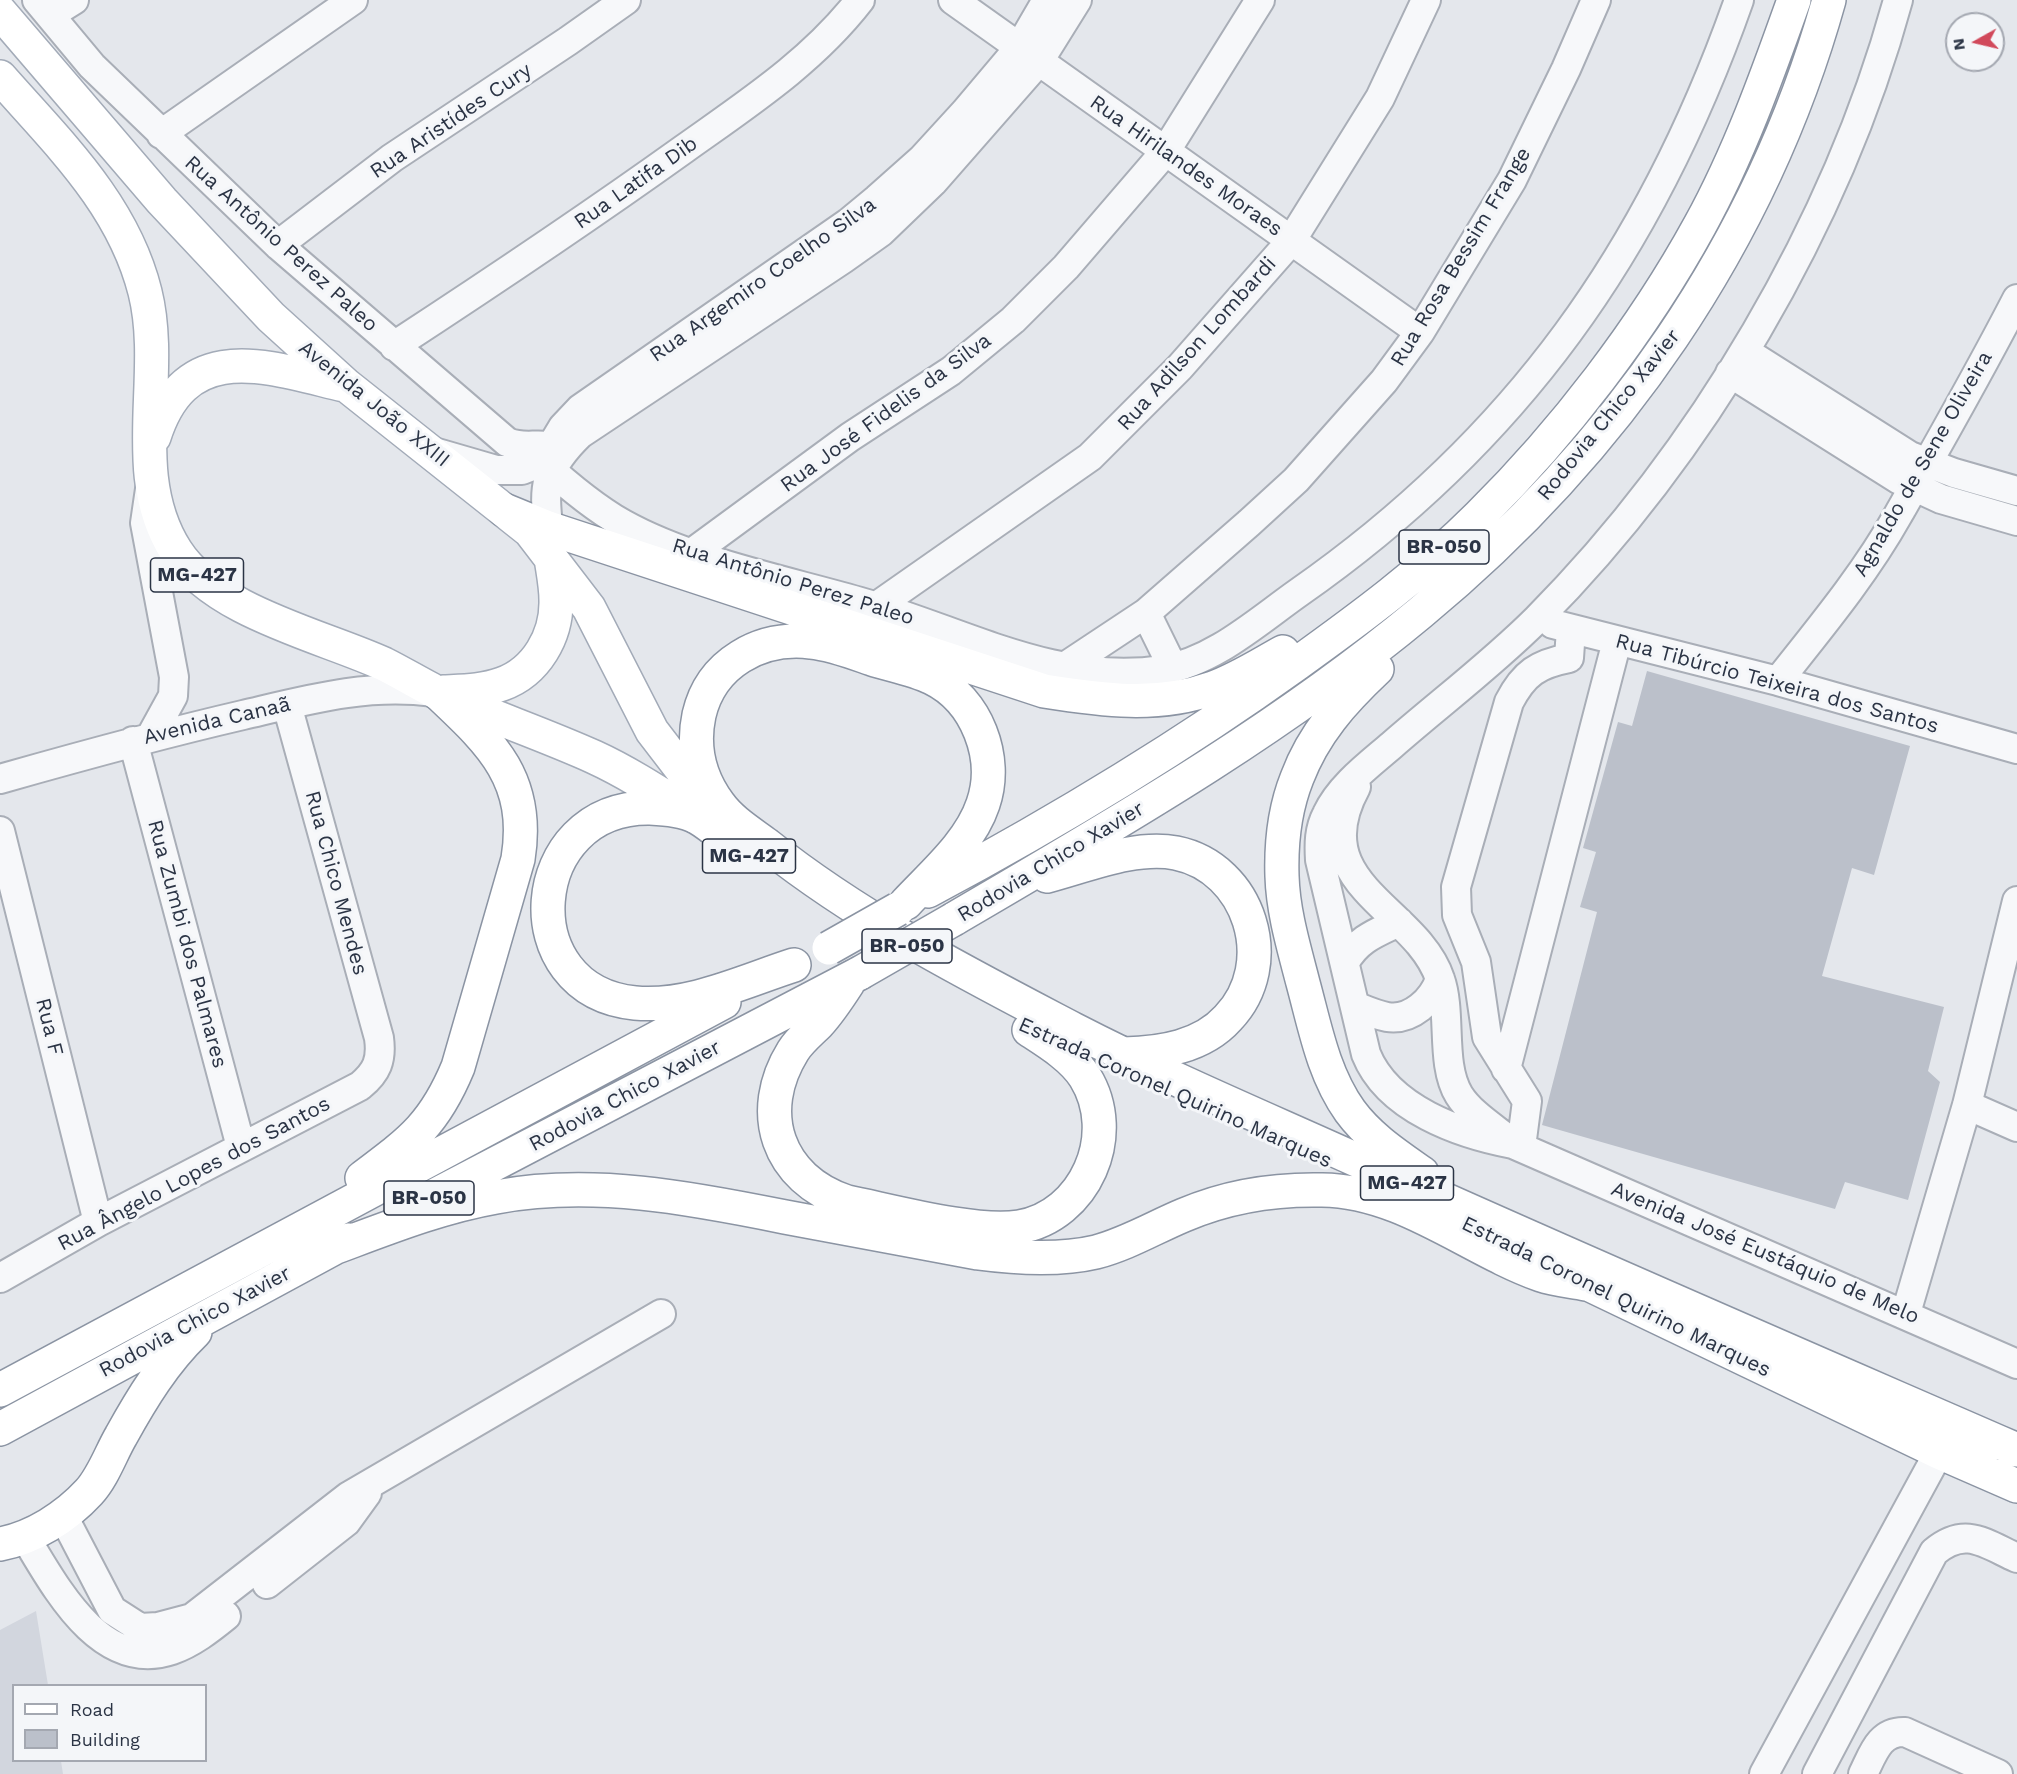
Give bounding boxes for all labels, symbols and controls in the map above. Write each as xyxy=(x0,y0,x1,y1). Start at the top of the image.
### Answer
north arrow xyxy=(1945,12,2005,72)
text: N xyxy=(1948,37,1969,51)
street label: Rua Aristídes Cury xyxy=(365,58,537,184)
street label: Rua Hirilandes Moraes xyxy=(1085,90,1287,242)
street label: Rua Latifa Dib xyxy=(570,131,702,235)
street label: Rua Rosa Bessim Frange xyxy=(1386,143,1536,371)
street label: Rua Antônio Perez Paleo xyxy=(179,150,383,338)
street label: Rua Argemiro Coelho Silva xyxy=(645,192,881,368)
street label: Rua Adilson Lombardi xyxy=(1112,252,1282,436)
street label: Rodovia Chico Xavier xyxy=(1532,324,1686,506)
street label: Rua José Fidelis da Silva xyxy=(776,328,996,498)
street label: Avenida João XXIII xyxy=(293,335,455,473)
street label: Agnaldo de Sene Oliveira xyxy=(1848,347,1998,581)
road number: BR-050 xyxy=(1399,530,1489,564)
street label: Rua Antônio Perez Paleo xyxy=(669,533,917,631)
road number: MG-427 xyxy=(150,558,244,592)
street label: Rua Tibúrcio Teixeira dos Santos xyxy=(1613,629,1941,739)
street label: Avenida Canaã xyxy=(141,692,293,750)
street label: Rua Chico Mendes xyxy=(299,788,373,978)
street label: Rodovia Chico Xavier xyxy=(953,796,1149,928)
street label: Rua Zumbi dos Palmares xyxy=(142,817,232,1071)
road number: MG-427 xyxy=(702,839,795,873)
road number: BR-050 xyxy=(862,929,952,963)
street label: Rua F xyxy=(30,996,68,1058)
street label: Estrada Coronel Quirino Marques xyxy=(1014,1012,1336,1174)
street label: Rodovia Chico Xavier xyxy=(525,1035,725,1157)
street label: Rua Ângelo Lopes dos Santos xyxy=(53,1091,335,1257)
road number: MG-427 xyxy=(1360,1166,1454,1200)
street label: Avenida José Eustáquio de Melo xyxy=(1607,1176,1923,1330)
road number: BR-050 xyxy=(384,1181,474,1215)
street label: Estrada Coronel Quirino Marques xyxy=(1457,1211,1775,1383)
street label: Rodovia Chico Xavier xyxy=(95,1261,295,1383)
legend xyxy=(12,1684,207,1762)
text: Road xyxy=(70,1699,114,1720)
text: Building xyxy=(70,1729,140,1750)

